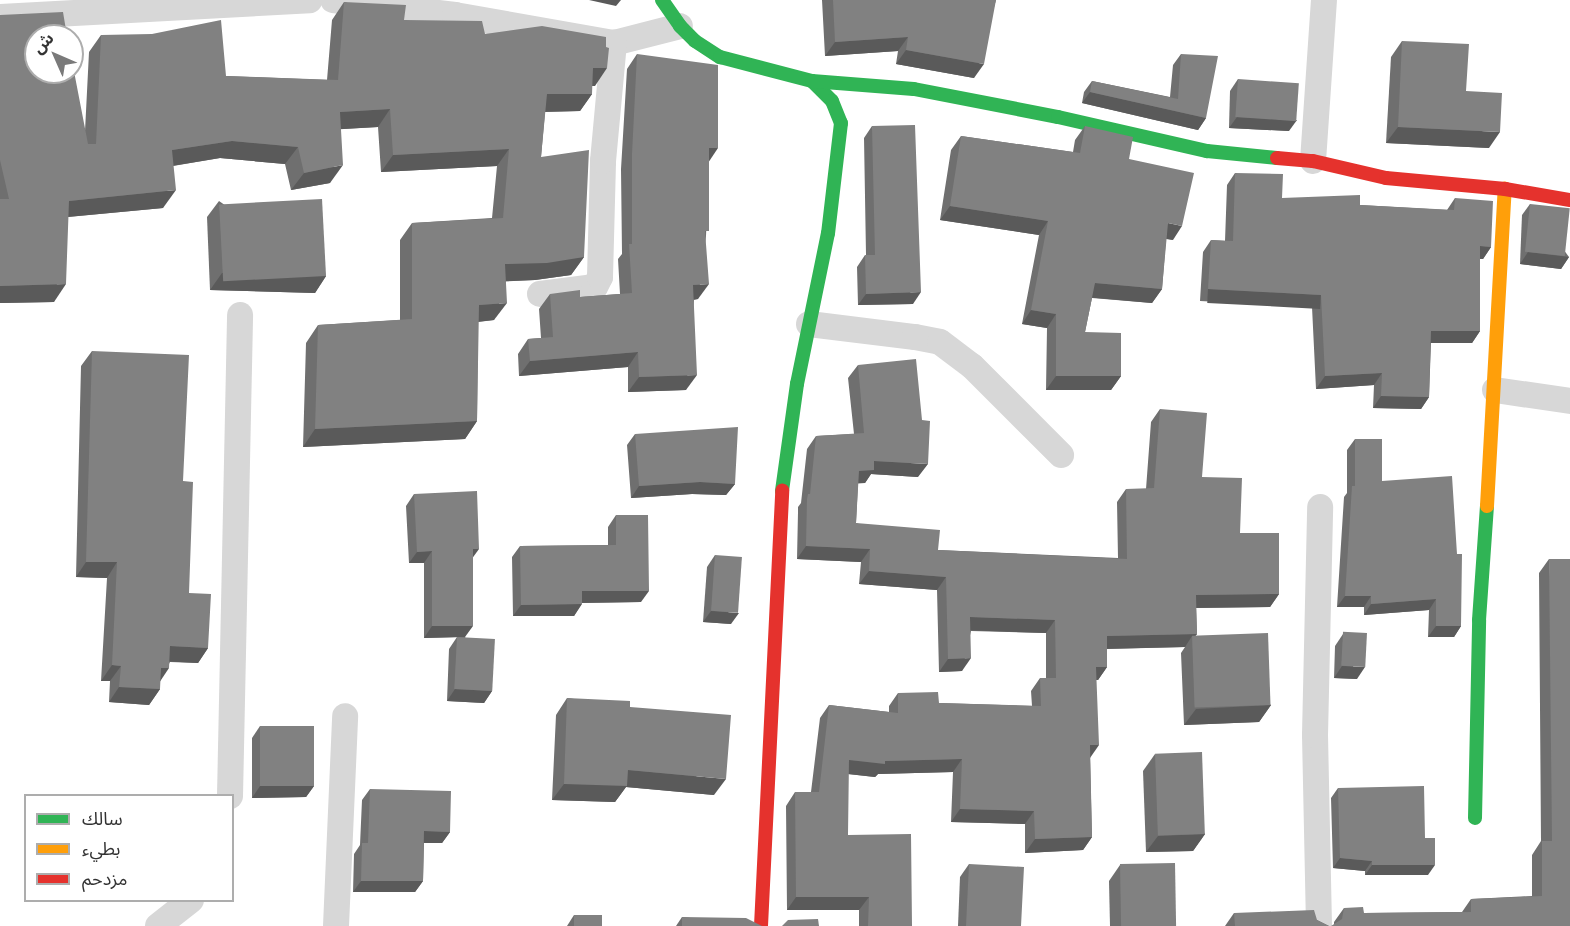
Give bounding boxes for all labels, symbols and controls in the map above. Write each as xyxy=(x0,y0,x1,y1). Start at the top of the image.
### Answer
north arrow xyxy=(24,24,84,84)
text: ش xyxy=(28,28,57,57)
legend xyxy=(24,794,234,902)
text: سالك xyxy=(82,807,123,829)
text: بطيء xyxy=(82,837,120,859)
text: مزدحم xyxy=(82,867,127,889)

